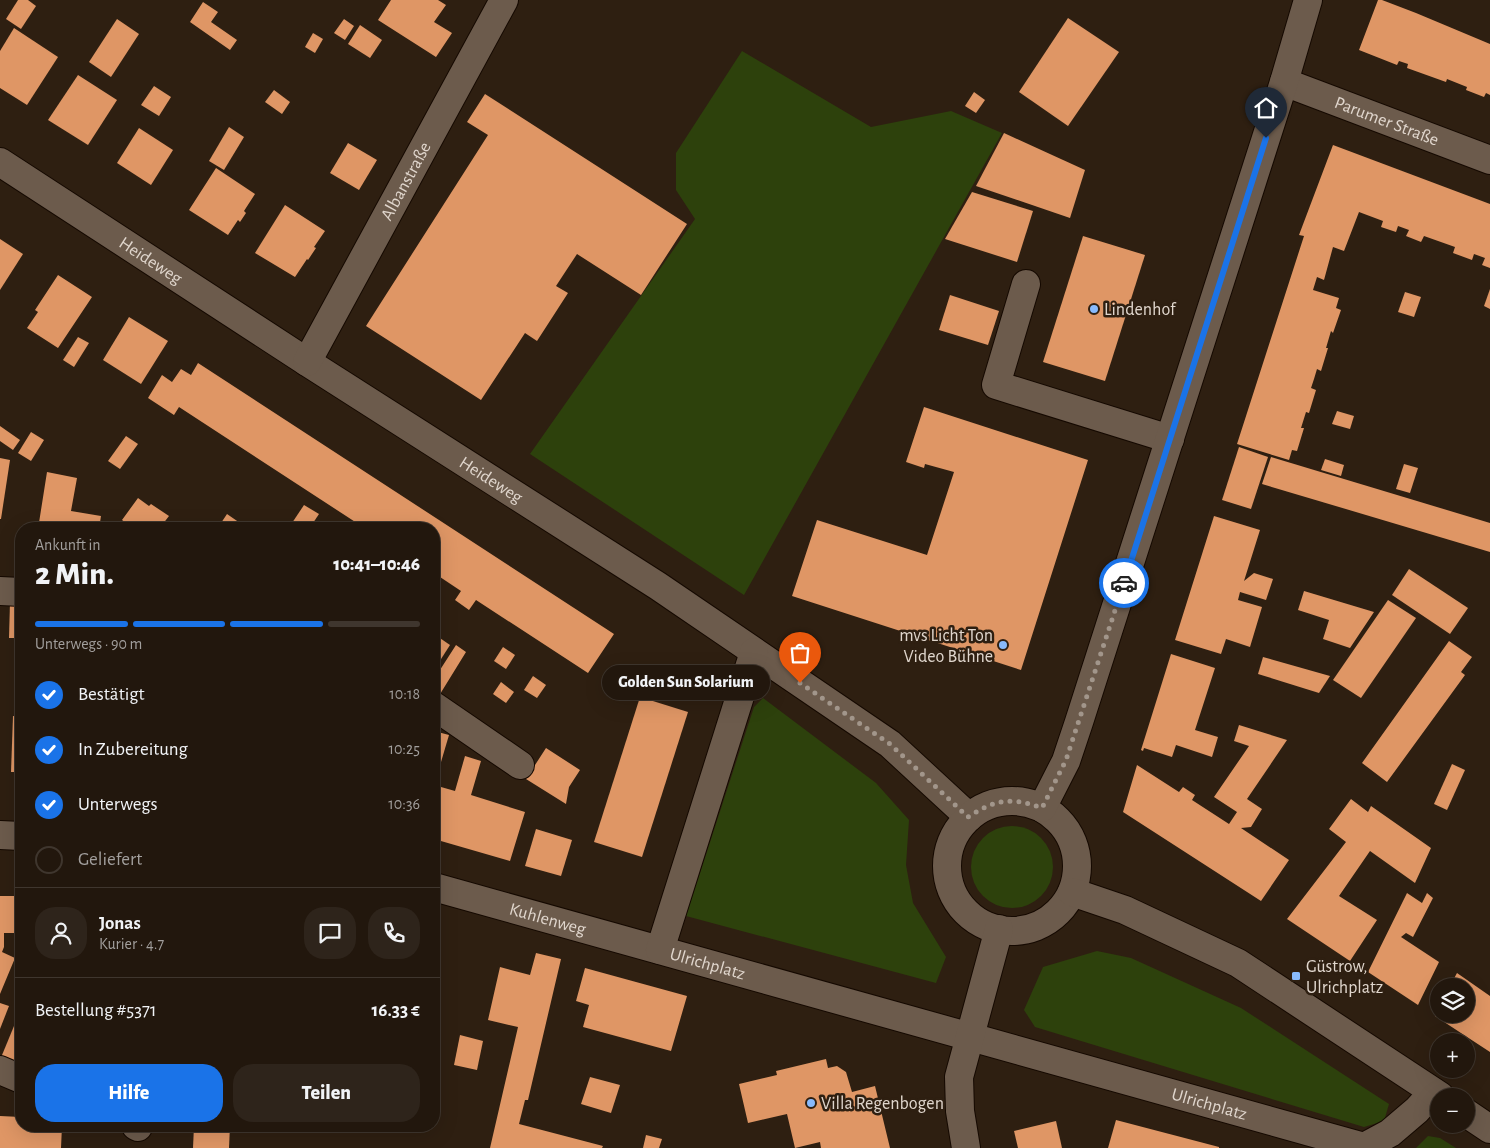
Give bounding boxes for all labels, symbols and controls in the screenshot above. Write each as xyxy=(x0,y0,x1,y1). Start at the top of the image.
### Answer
pin xyxy=(1245,87,1287,138)
icon: home xyxy=(1252,94,1280,122)
street label: Parumer Straße xyxy=(1332,94,1441,150)
street label: Albanstraße xyxy=(378,139,435,224)
street label: Heideweg xyxy=(116,234,185,288)
place label: Lindenhof xyxy=(1104,301,1177,319)
marker: Lindenhof xyxy=(1088,303,1100,315)
street label: Heideweg xyxy=(456,454,526,507)
text: Ankunft in xyxy=(35,537,101,553)
text: 10:41–10:46 xyxy=(333,555,420,574)
text: 2 Min. xyxy=(35,558,114,590)
courier xyxy=(1099,558,1149,608)
icon: car xyxy=(1110,569,1138,597)
place label: mvs Licht Ton Video Bühne xyxy=(899,627,993,666)
pin xyxy=(779,632,821,683)
text: Unterwegs · 90 m xyxy=(35,636,142,652)
icon: bag xyxy=(786,639,814,667)
marker: mvs Licht Ton Video Bühne xyxy=(997,639,1009,651)
callout: Golden Sun Solarium xyxy=(602,666,770,700)
text: Golden Sun Solarium xyxy=(618,674,754,690)
icon: check xyxy=(35,681,63,709)
text: Bestätigt xyxy=(78,685,145,704)
text: 10:18 xyxy=(389,686,420,702)
icon: check xyxy=(35,736,63,764)
text: In Zubereitung xyxy=(78,740,188,759)
text: 10:25 xyxy=(388,741,420,757)
icon: check xyxy=(35,791,63,819)
text: Unterwegs xyxy=(78,795,158,814)
text: 10:36 xyxy=(388,796,420,812)
text: Geliefert xyxy=(78,850,142,869)
street label: Kuhlenweg xyxy=(507,900,588,939)
button: person xyxy=(35,907,87,959)
button: chat xyxy=(304,907,356,959)
button: phone xyxy=(368,907,420,959)
text: Jonas xyxy=(99,914,141,933)
text: Kurier · 4.7 xyxy=(99,936,164,952)
street label: Ulrichplatz xyxy=(668,945,747,984)
place label: Güstrow, Ulrichplatz xyxy=(1306,958,1383,997)
marker: Güstrow, Ulrichplatz xyxy=(1290,970,1302,982)
map controls xyxy=(1430,978,1475,1133)
button: layers xyxy=(1430,978,1475,1023)
text: Bestellung #5371 xyxy=(35,1001,156,1020)
text: 16.33 € xyxy=(372,1001,420,1020)
button: + xyxy=(1430,1033,1475,1078)
button: Hilfe xyxy=(35,1064,223,1122)
button: Teilen xyxy=(233,1064,420,1122)
street label: Ulrichplatz xyxy=(1169,1086,1249,1124)
button: − xyxy=(1430,1088,1475,1133)
place label: Villa Regenbogen xyxy=(821,1095,944,1113)
marker: Villa Regenbogen xyxy=(805,1097,817,1109)

